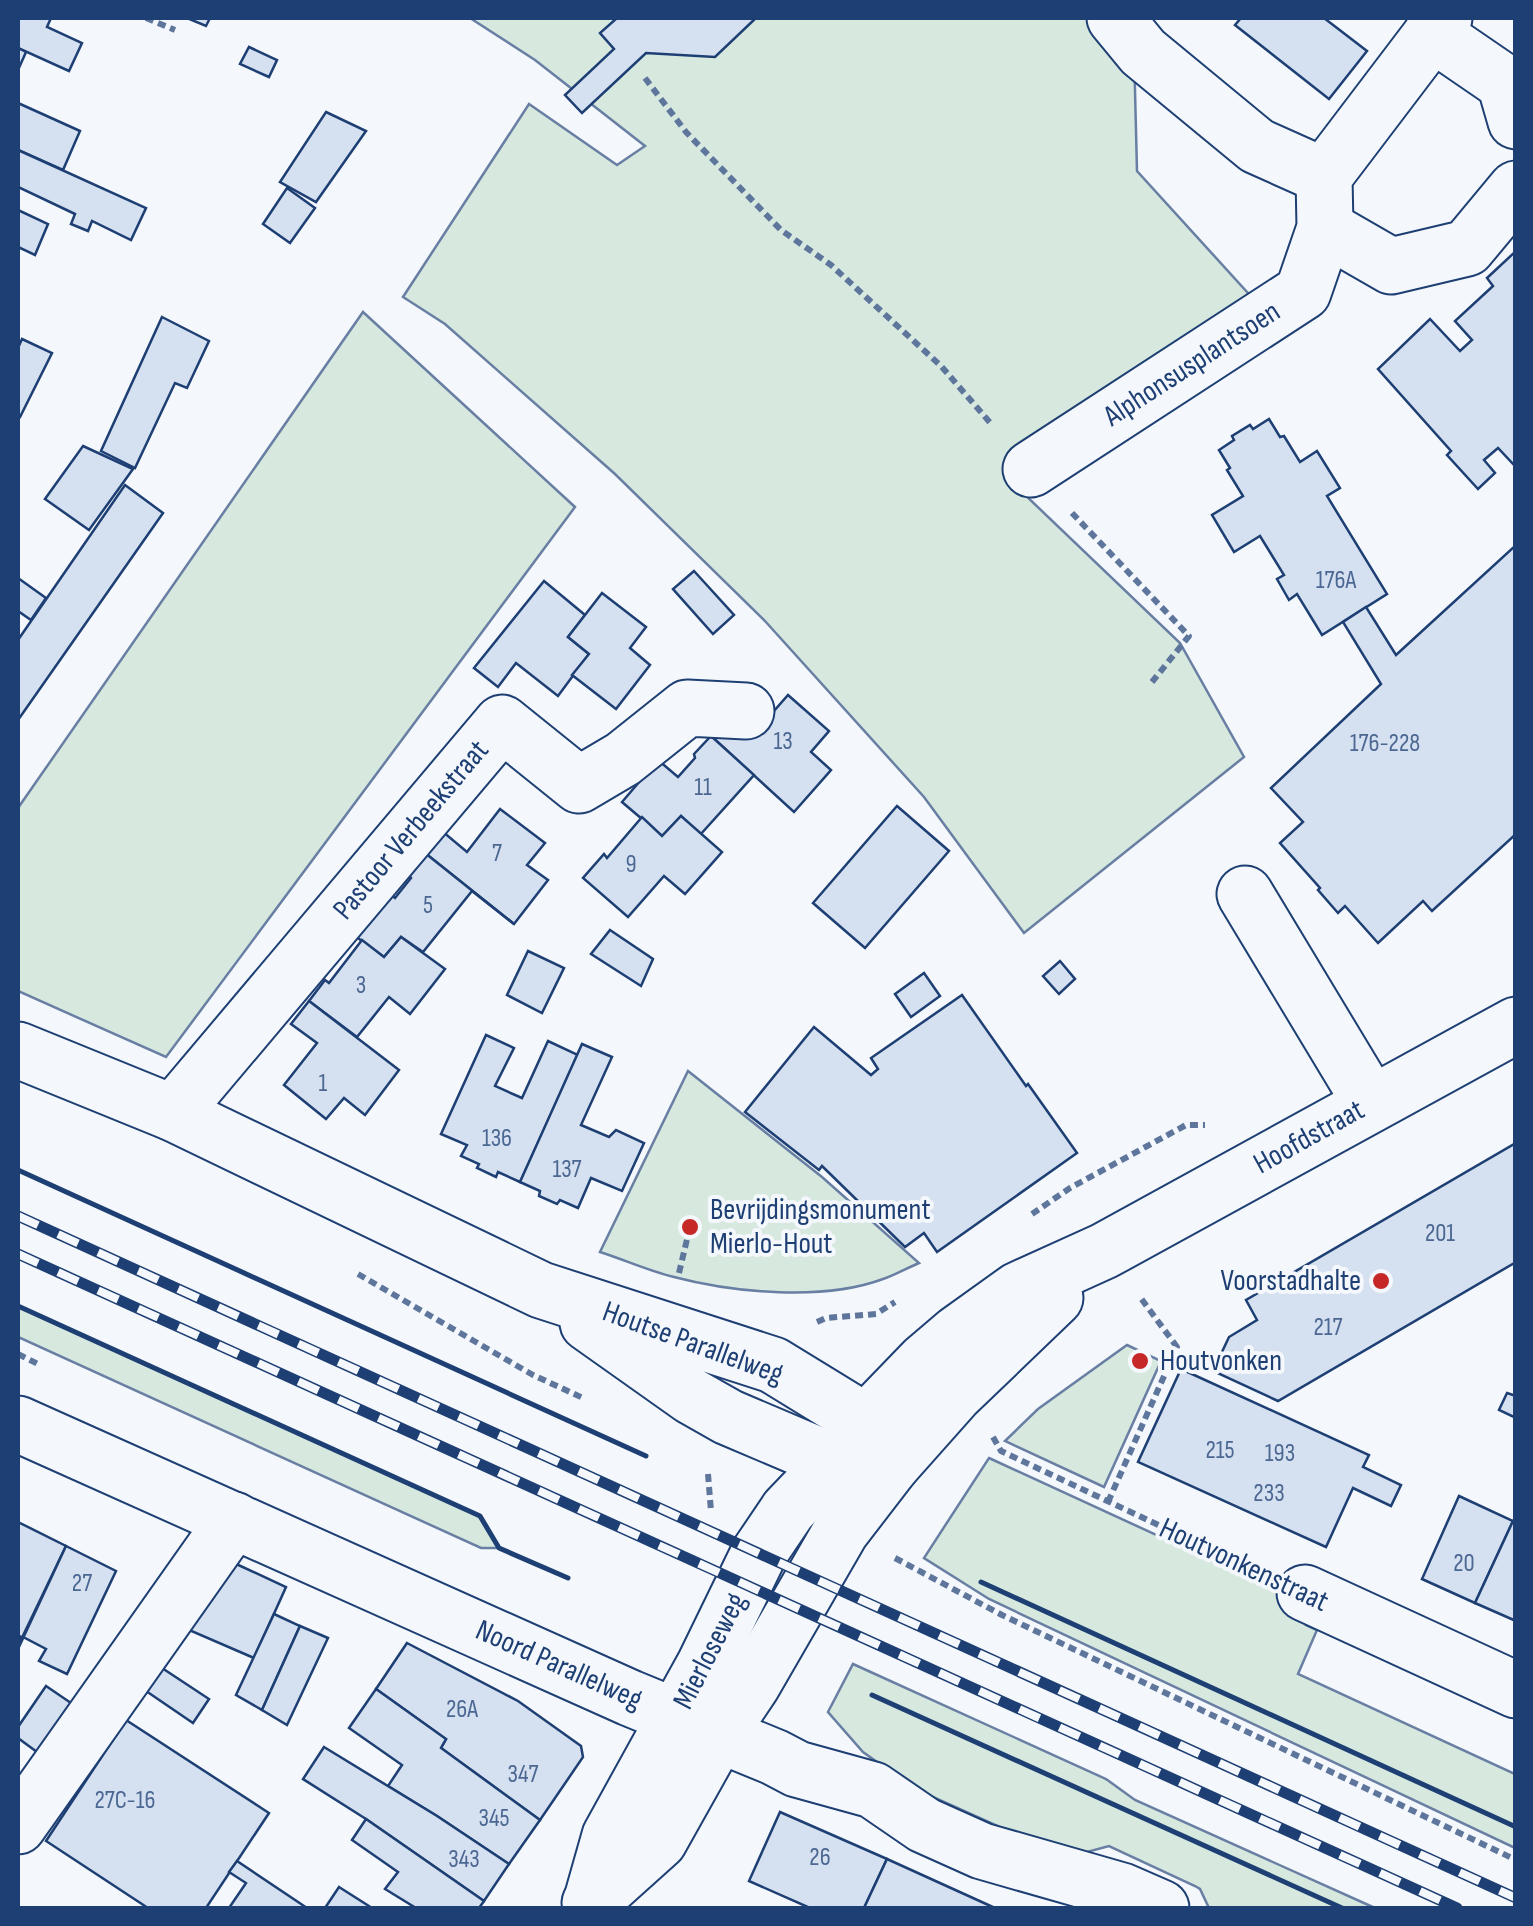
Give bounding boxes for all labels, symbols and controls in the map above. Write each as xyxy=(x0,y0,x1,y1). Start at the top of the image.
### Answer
street label: Alphonsusplantsoen xyxy=(1096,294,1287,435)
house number: 176A xyxy=(1316,565,1356,596)
house number: 13 xyxy=(773,726,793,757)
house number: 176-228 xyxy=(1350,728,1420,759)
street label: Pastoor Verbeekstraat xyxy=(326,733,496,927)
house number: 11 xyxy=(694,772,712,803)
house number: 7 xyxy=(492,838,502,869)
house number: 9 xyxy=(625,849,637,880)
house number: 5 xyxy=(423,890,433,921)
house number: 3 xyxy=(356,970,366,1001)
house number: 1 xyxy=(319,1068,328,1099)
street label: Hoofdstraat xyxy=(1247,1092,1371,1182)
house number: 136 xyxy=(482,1123,512,1154)
house number: 137 xyxy=(552,1154,582,1185)
place label: Bevrijdingsmonument Mierlo-Hout xyxy=(710,1192,931,1262)
marker: Bevrijdingsmonument Mierlo-Hout xyxy=(679,1216,701,1238)
house number: 201 xyxy=(1425,1218,1455,1249)
place label: Voorstadhalte xyxy=(1221,1263,1361,1299)
marker: Voorstadhalte xyxy=(1370,1270,1392,1292)
street label: Houtse Parallelweg xyxy=(598,1294,788,1392)
house number: 217 xyxy=(1313,1312,1343,1343)
place label: Houtvonken xyxy=(1160,1343,1282,1379)
marker: Houtvonken xyxy=(1129,1350,1151,1372)
house number: 215 xyxy=(1205,1435,1235,1466)
house number: 193 xyxy=(1265,1438,1295,1469)
house number: 233 xyxy=(1253,1478,1285,1509)
street label: Houtvonkenstraat xyxy=(1154,1510,1334,1620)
house number: 20 xyxy=(1453,1548,1475,1579)
house number: 27 xyxy=(72,1568,92,1599)
street label: Mierloseweg xyxy=(665,1587,755,1715)
street label: Noord Parallelweg xyxy=(470,1612,648,1718)
house number: 26A xyxy=(446,1694,478,1725)
house number: 347 xyxy=(508,1759,538,1790)
house number: 27C-16 xyxy=(95,1785,155,1816)
house number: 345 xyxy=(478,1803,510,1834)
house number: 26 xyxy=(809,1842,831,1873)
house number: 343 xyxy=(448,1844,480,1875)

